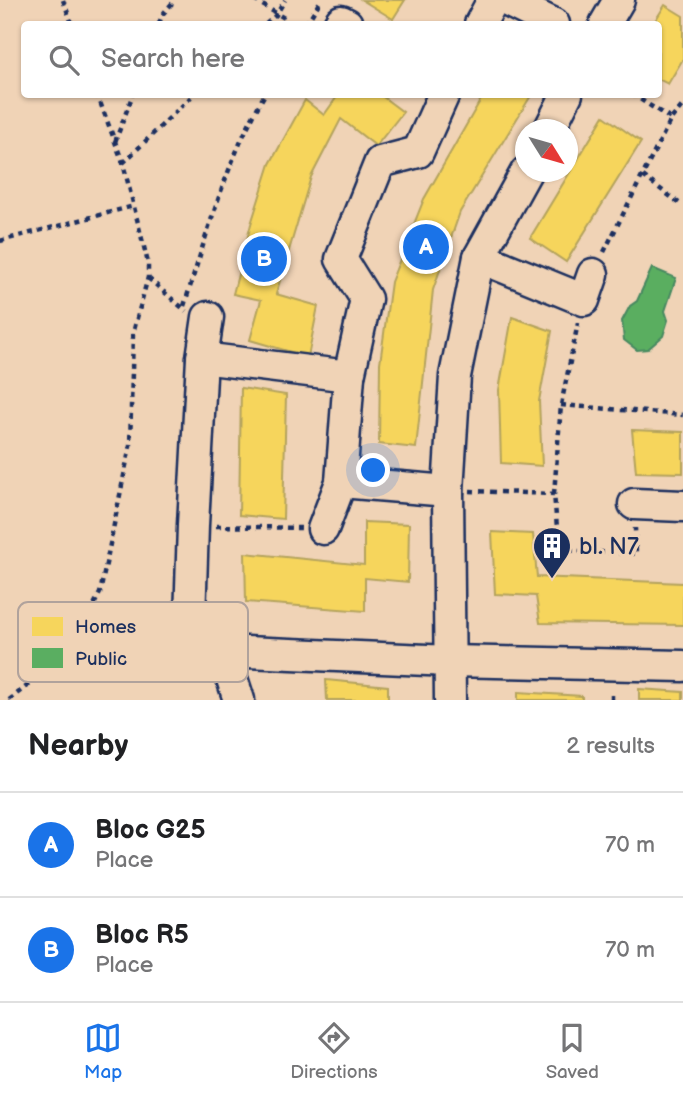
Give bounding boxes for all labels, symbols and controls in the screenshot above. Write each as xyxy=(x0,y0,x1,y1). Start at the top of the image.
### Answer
search box xyxy=(21,21,662,98)
icon: search xyxy=(45,41,83,79)
text: Search here xyxy=(101,44,245,75)
north arrow xyxy=(515,119,578,182)
pin: A xyxy=(403,221,449,273)
pin: B xyxy=(241,233,287,285)
your location xyxy=(356,453,390,487)
building icon: bl. N7 xyxy=(531,525,573,580)
place label: bl. N7 xyxy=(579,532,639,561)
legend xyxy=(18,602,248,682)
text: Homes xyxy=(75,616,136,639)
text: Public xyxy=(75,648,127,671)
text: Nearby xyxy=(28,728,128,764)
text: 2 results xyxy=(566,732,655,760)
text: Bloc G25 xyxy=(95,815,206,846)
text: A xyxy=(44,831,58,859)
text: 70 m xyxy=(605,831,655,859)
text: Place xyxy=(95,846,153,874)
text: Bloc R5 xyxy=(95,920,189,951)
text: B xyxy=(43,936,59,964)
text: 70 m xyxy=(605,936,655,964)
text: Place xyxy=(95,951,153,979)
tab: Map xyxy=(84,1019,122,1084)
tab: Directions xyxy=(290,1019,378,1084)
tab: Saved xyxy=(546,1019,599,1084)

